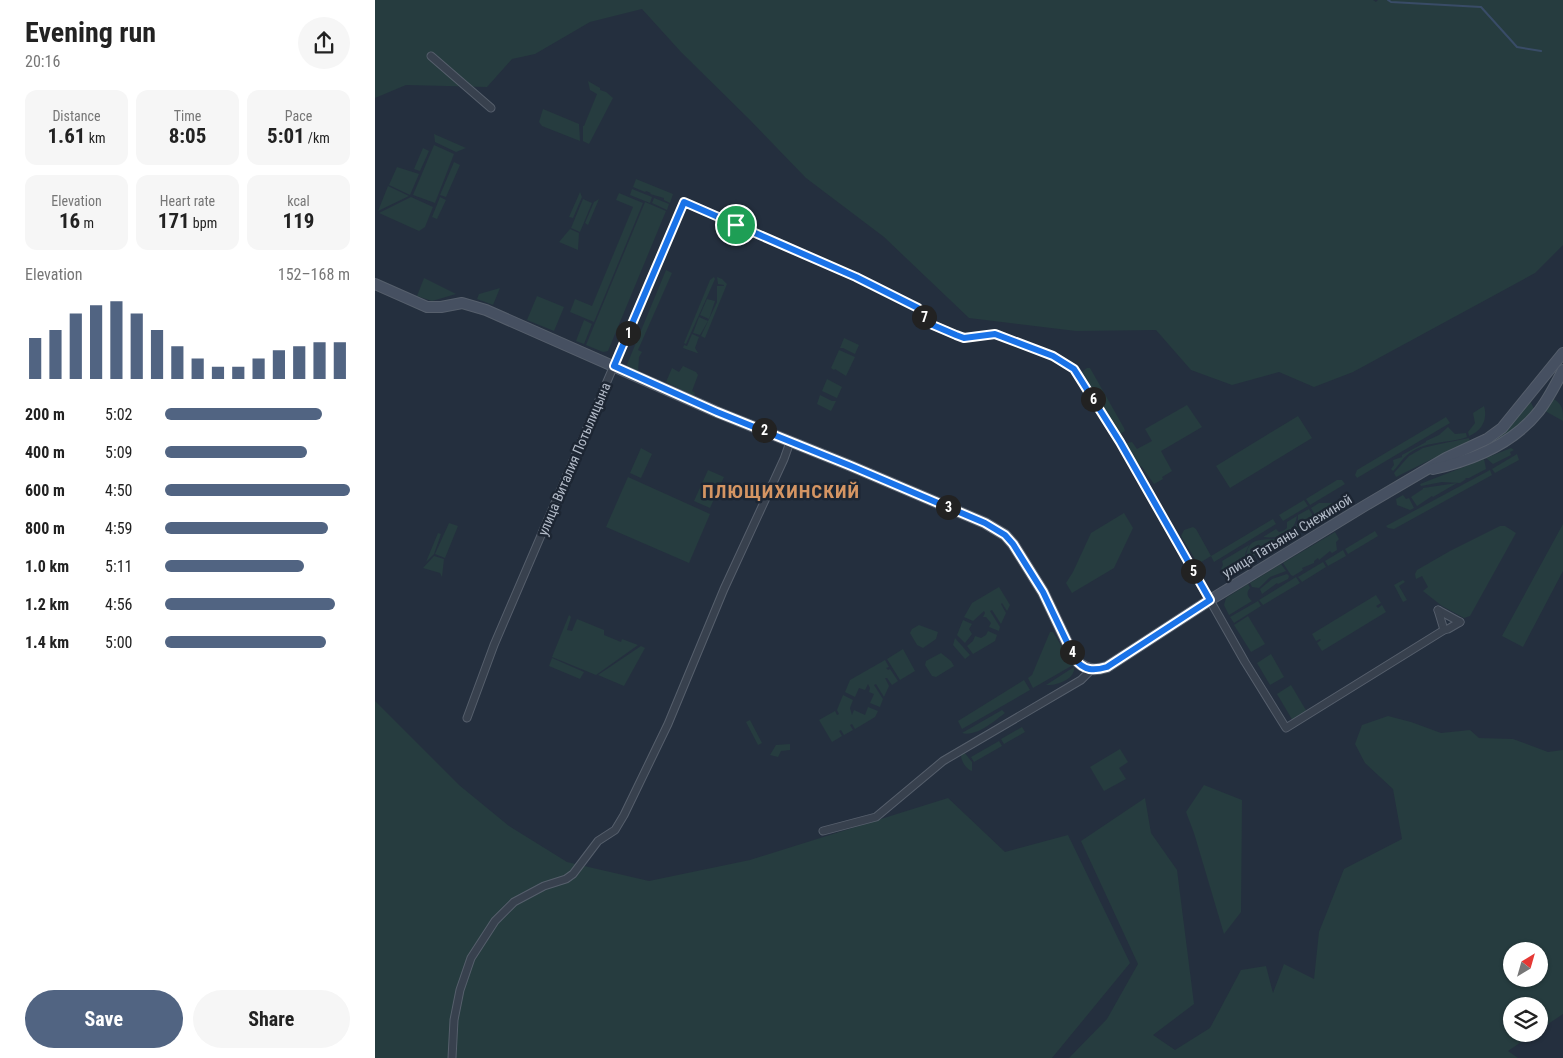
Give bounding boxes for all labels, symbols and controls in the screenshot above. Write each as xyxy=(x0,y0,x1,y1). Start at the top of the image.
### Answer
text: Evening run xyxy=(25,16,156,49)
button: share xyxy=(298,17,350,69)
text: 20:16 xyxy=(25,52,60,71)
text: Distance xyxy=(52,108,101,124)
text: Time xyxy=(174,108,201,124)
text: Pace xyxy=(285,108,312,124)
text: 1.61 xyxy=(47,124,85,148)
text: 8:05 xyxy=(169,124,206,148)
text: 5:01 xyxy=(267,124,305,148)
text: km xyxy=(85,130,106,146)
text: /km xyxy=(305,130,330,146)
text: Elevation xyxy=(51,193,102,209)
text: Heart rate xyxy=(160,193,215,209)
text: kcal xyxy=(287,193,310,209)
pin xyxy=(715,204,757,246)
text: 16 xyxy=(59,209,80,233)
text: 171 xyxy=(158,209,190,233)
text: 119 xyxy=(283,209,314,233)
icon: arrive xyxy=(722,211,750,239)
text: m xyxy=(80,215,94,231)
text: bpm xyxy=(190,215,217,231)
text: Elevation xyxy=(25,265,83,284)
text: 152–168 m xyxy=(278,265,350,284)
pin: 7 xyxy=(911,304,937,330)
text: 7 xyxy=(921,309,928,325)
pin: 1 xyxy=(615,320,641,346)
text: 1 xyxy=(625,325,632,341)
street label: улица Виталия Потылицына xyxy=(534,380,614,538)
pin: 6 xyxy=(1081,386,1105,412)
text: 6 xyxy=(1090,391,1097,407)
text: 200 m xyxy=(25,405,65,424)
text: 5:02 xyxy=(105,405,132,424)
pin: 2 xyxy=(751,418,777,442)
text: 2 xyxy=(761,422,768,438)
text: 400 m xyxy=(25,443,65,462)
text: 5:09 xyxy=(105,443,132,462)
district label: ПЛЮЩИХИНСКИЙ xyxy=(702,480,860,503)
text: 600 m xyxy=(25,481,65,500)
text: 4:50 xyxy=(105,481,132,500)
street label: улица Татьяны Снежиной xyxy=(1219,491,1355,581)
pin: 3 xyxy=(935,494,961,520)
text: 3 xyxy=(945,499,952,515)
text: 800 m xyxy=(25,519,65,538)
text: 4:59 xyxy=(105,519,132,538)
text: 1.0 km xyxy=(25,557,69,576)
text: 5:11 xyxy=(105,557,132,576)
pin: 5 xyxy=(1181,558,1205,584)
text: 5 xyxy=(1190,563,1197,579)
text: 1.2 km xyxy=(25,595,69,614)
text: 4:56 xyxy=(105,595,132,614)
text: 1.4 km xyxy=(25,633,69,652)
text: 5:00 xyxy=(105,633,132,652)
pin: 4 xyxy=(1059,640,1085,664)
text: 4 xyxy=(1069,644,1076,660)
north arrow xyxy=(1503,942,1547,988)
map controls xyxy=(1503,942,1548,1042)
button: Save xyxy=(25,990,183,1048)
button: Share xyxy=(193,990,350,1048)
button: layers xyxy=(1503,997,1548,1042)

